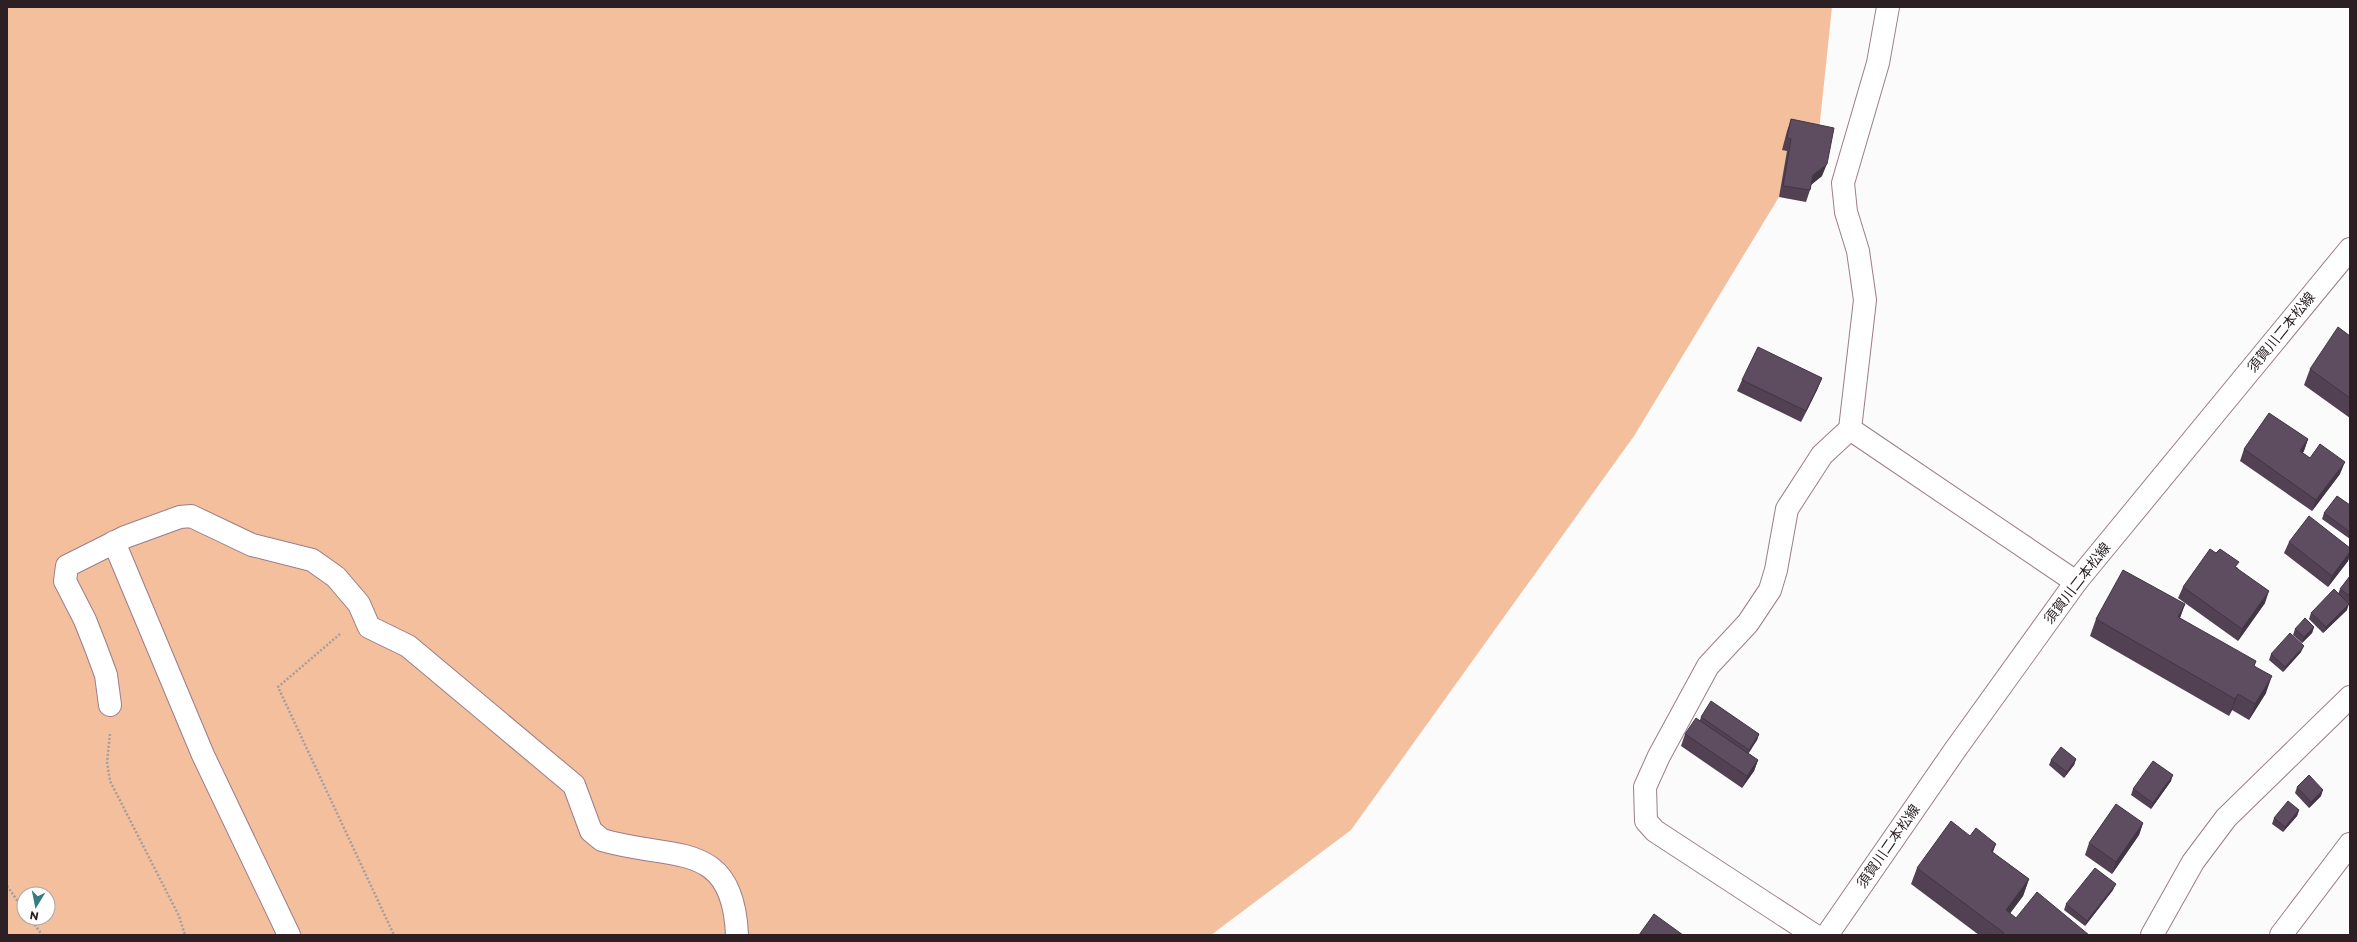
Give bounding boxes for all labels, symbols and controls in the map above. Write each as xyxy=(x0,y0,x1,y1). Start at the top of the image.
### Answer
street label: 須賀川二本松線 xyxy=(2243,288,2319,376)
street label: 須賀川二本松線 xyxy=(2040,539,2114,627)
street label: 須賀川二本松線 xyxy=(1853,801,1923,891)
north arrow xyxy=(16,886,56,926)
text: N xyxy=(29,908,40,924)

